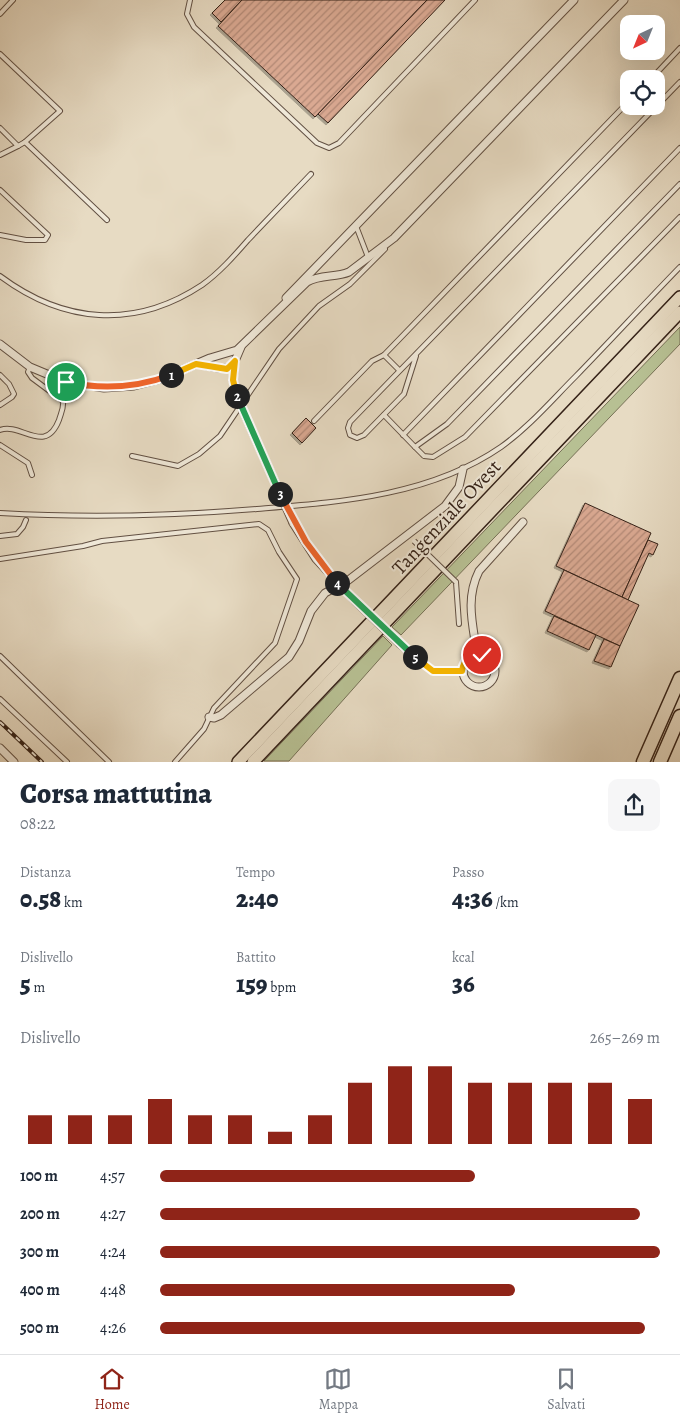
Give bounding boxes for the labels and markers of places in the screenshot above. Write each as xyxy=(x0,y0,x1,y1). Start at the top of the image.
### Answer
pin xyxy=(45,361,87,403)
pin: 1 xyxy=(158,362,184,388)
pin: 2 xyxy=(224,384,250,408)
pin: 3 xyxy=(268,482,292,506)
pin: 4 xyxy=(324,570,350,596)
pin xyxy=(461,634,503,676)
pin: 5 xyxy=(402,644,428,670)

